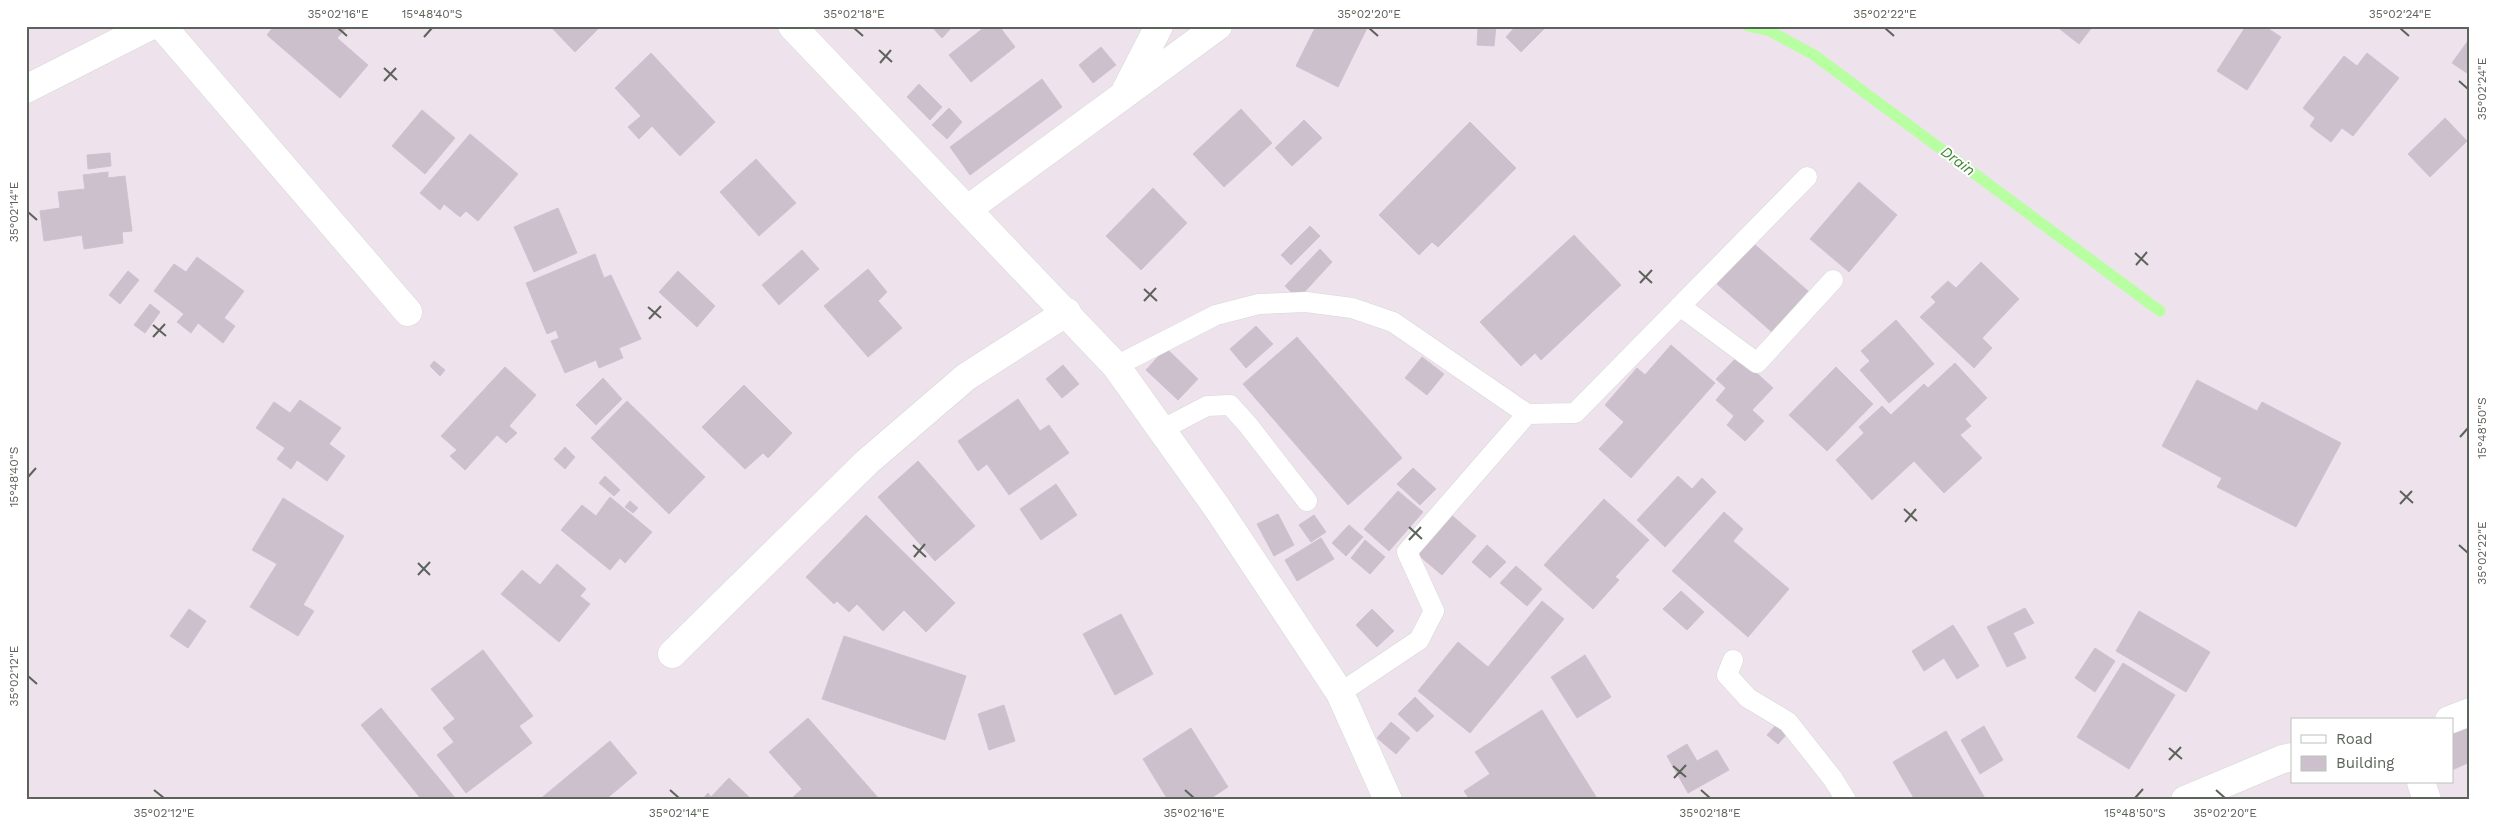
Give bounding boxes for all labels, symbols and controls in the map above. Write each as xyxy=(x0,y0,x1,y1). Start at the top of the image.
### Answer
text: 35°02'16"E xyxy=(307,7,369,21)
text: 15°48'40"S xyxy=(402,7,462,21)
text: 35°02'18"E xyxy=(823,7,885,21)
text: 35°02'20"E xyxy=(1337,7,1401,21)
text: 35°02'22"E xyxy=(1853,7,1917,21)
text: 35°02'24"E xyxy=(2369,7,2432,21)
text: 35°02'24"E xyxy=(2475,57,2489,120)
water label: Drain xyxy=(1937,142,1979,180)
text: 35°02'14"E xyxy=(7,181,21,242)
text: 15°48'50"S xyxy=(2475,397,2489,459)
text: 15°48'40"S xyxy=(7,447,21,507)
text: 35°02'22"E xyxy=(2475,521,2489,585)
text: 35°02'12"E xyxy=(7,645,21,706)
legend xyxy=(2291,718,2454,784)
text: Road xyxy=(2336,730,2373,748)
text: Building xyxy=(2336,754,2394,772)
text: 35°02'12"E xyxy=(134,806,195,820)
text: 35°02'14"E xyxy=(649,806,710,820)
text: 35°02'16"E xyxy=(1163,806,1225,820)
text: 35°02'18"E xyxy=(1679,806,1741,820)
text: 15°48'50"S xyxy=(2104,806,2166,820)
text: 35°02'20"E xyxy=(2193,806,2257,820)

